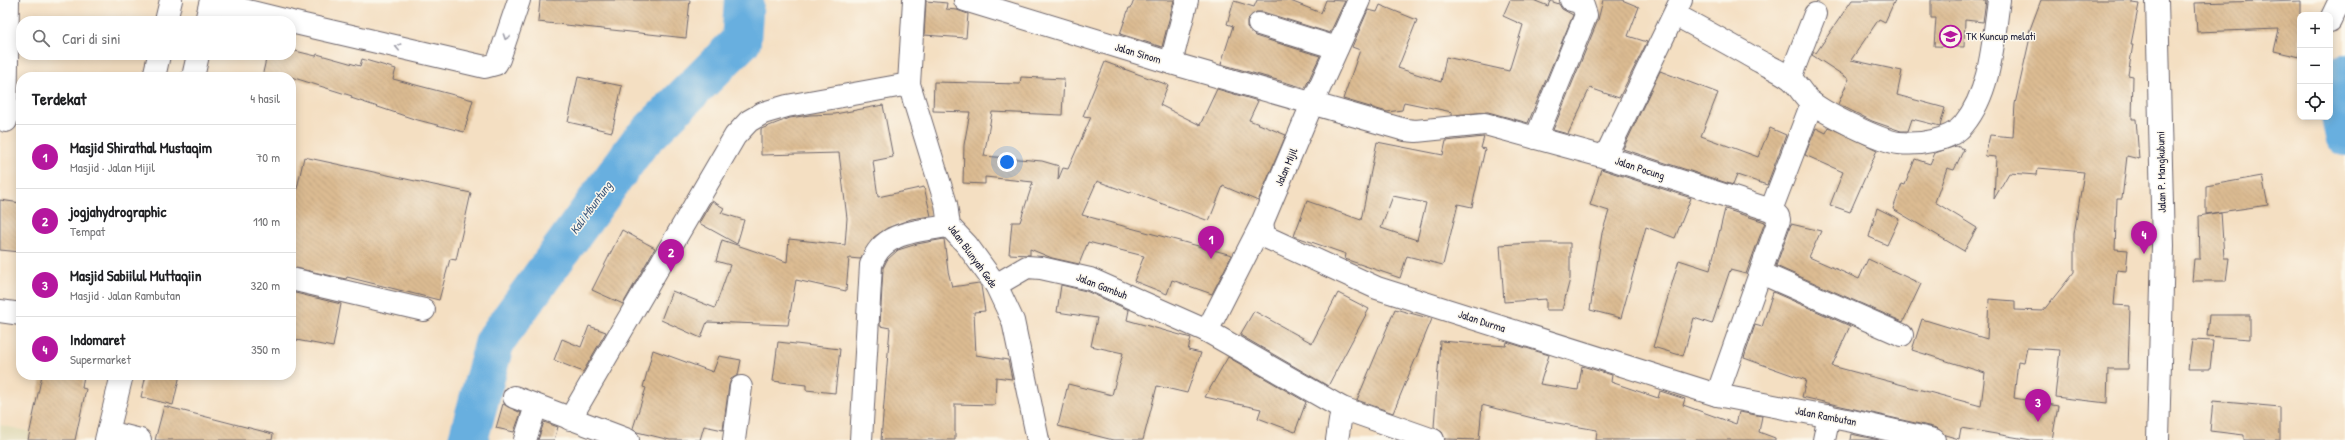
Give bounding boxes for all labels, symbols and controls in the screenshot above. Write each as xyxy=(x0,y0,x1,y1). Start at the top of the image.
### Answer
map controls xyxy=(2297,12,2333,120)
button: + xyxy=(2297,12,2333,48)
search box xyxy=(16,16,296,60)
school or university icon: TK Kuncup melati xyxy=(1937,23,1963,49)
icon: search xyxy=(30,27,52,49)
text: Cari di sini xyxy=(62,28,121,49)
place label: TK Kuncup melati xyxy=(1966,29,2036,43)
one-way arrow xyxy=(502,33,511,40)
street label: Jalan Sinom xyxy=(1113,39,1163,67)
one-way arrow xyxy=(395,43,401,51)
button: − xyxy=(2297,48,2333,84)
button: locate xyxy=(2297,84,2333,120)
text: Terdekat xyxy=(32,87,86,110)
text: 4 hasil xyxy=(250,89,280,107)
street label: Jalan P. Mangkubumi xyxy=(2153,131,2169,213)
text: Masjid Shirathal Mustaqim xyxy=(70,137,212,158)
street label: Jalan Mijil xyxy=(1272,146,1300,188)
text: 1 xyxy=(43,148,47,166)
text: 70 m xyxy=(256,148,280,166)
your location xyxy=(997,152,1017,172)
street label: Jalan Pocung xyxy=(1613,153,1667,183)
text: Masjid · Jalan Mijil xyxy=(70,158,155,176)
water label: Kali Mbuntung xyxy=(566,177,616,238)
text: jogjahydrographic xyxy=(70,201,166,222)
text: 2 xyxy=(42,212,48,230)
text: 110 m xyxy=(253,212,280,230)
street label: Jalan Blunyah Gede xyxy=(945,221,1001,291)
pin: 4 xyxy=(2131,221,2157,254)
text: Tempat xyxy=(70,222,105,240)
pin: 1 xyxy=(1198,226,1224,259)
pin: 2 xyxy=(658,239,684,272)
text: Masjid Sabiilul Muttaqiin xyxy=(70,265,201,286)
street label: Jalan Gambuh xyxy=(1074,270,1130,302)
text: 3 xyxy=(42,276,48,294)
text: 320 m xyxy=(250,276,280,294)
text: Masjid · Jalan Rambutan xyxy=(70,286,181,304)
street label: Jalan Durma xyxy=(1457,307,1508,335)
text: Indomaret xyxy=(70,329,125,350)
text: 4 xyxy=(43,340,47,358)
text: 350 m xyxy=(251,340,280,358)
text: Supermarket xyxy=(70,350,131,368)
pin: 3 xyxy=(2025,389,2051,422)
street label: Jalan Rambutan xyxy=(1794,403,1858,429)

